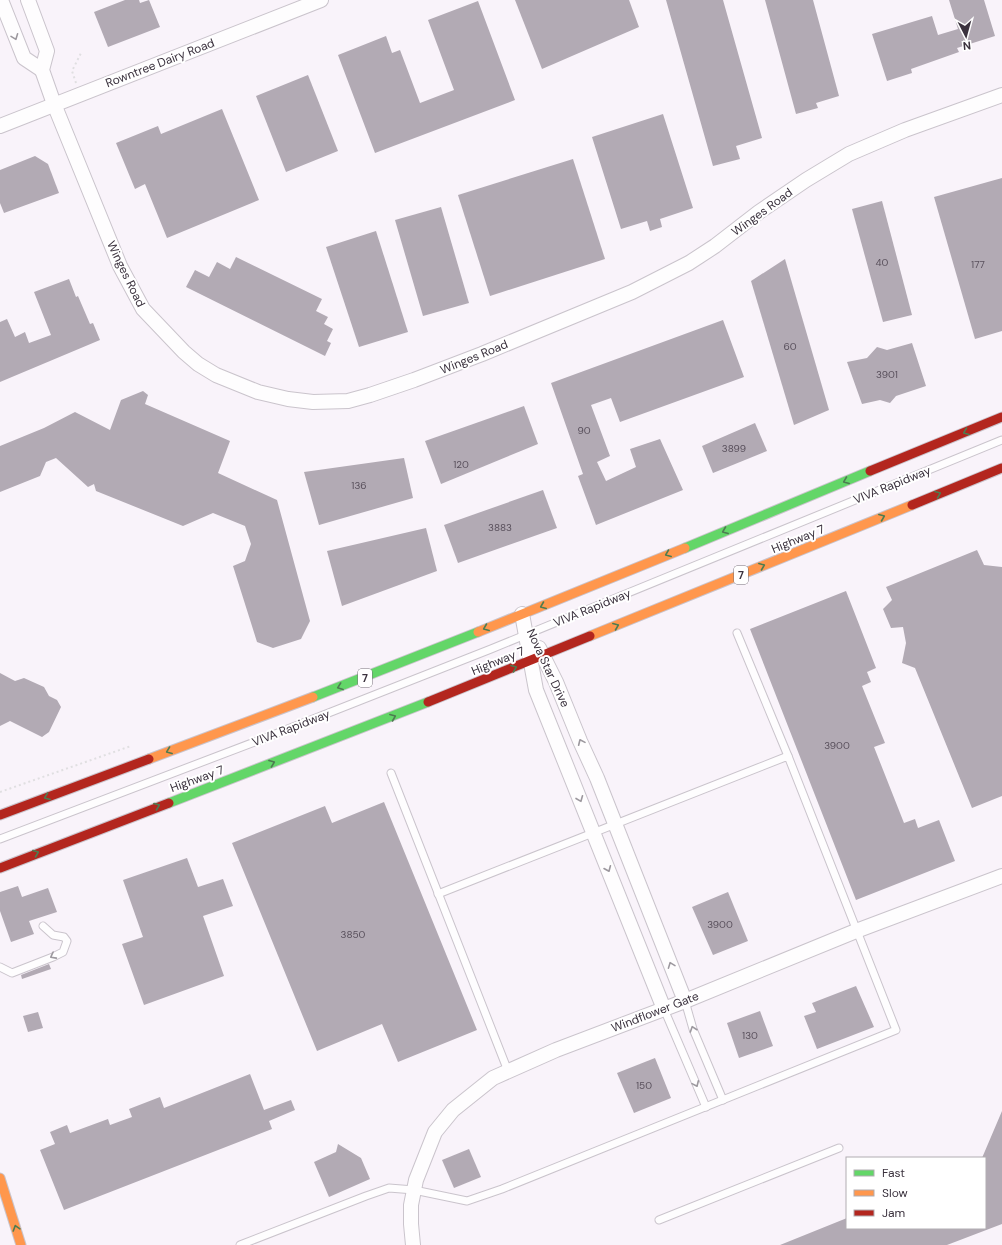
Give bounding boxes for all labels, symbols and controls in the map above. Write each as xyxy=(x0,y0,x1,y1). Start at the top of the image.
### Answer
north arrow xyxy=(946,16,986,56)
one-way arrow xyxy=(11,33,19,40)
street label: Rowntree Dairy Road xyxy=(103,35,217,91)
text: N xyxy=(962,39,972,53)
street label: Winges Road xyxy=(728,184,796,240)
street label: Winges Road xyxy=(103,238,149,310)
house number: 40 xyxy=(876,256,889,269)
house number: 177 xyxy=(971,258,985,271)
street label: Winges Road xyxy=(438,336,510,378)
house number: 60 xyxy=(783,340,797,353)
house number: 3901 xyxy=(876,368,898,381)
house number: 90 xyxy=(577,424,591,437)
one-way arrow xyxy=(962,427,970,435)
house number: 3899 xyxy=(722,442,746,455)
house number: 120 xyxy=(453,458,469,471)
street label: VIVA Rapidway xyxy=(851,462,933,508)
one-way arrow xyxy=(842,477,849,485)
house number: 136 xyxy=(351,479,367,492)
one-way arrow xyxy=(934,491,941,499)
one-way arrow xyxy=(878,514,886,522)
house number: 3883 xyxy=(488,521,512,534)
street label: Highway 7 xyxy=(769,521,827,557)
one-way arrow xyxy=(722,526,730,534)
one-way arrow xyxy=(665,550,672,558)
one-way arrow xyxy=(758,563,765,571)
road number: 7 xyxy=(734,566,748,584)
street label: VIVA Rapidway xyxy=(551,585,633,631)
one-way arrow xyxy=(539,602,546,610)
one-way arrow xyxy=(612,623,619,631)
one-way arrow xyxy=(483,624,490,632)
street label: Nova Star Drive xyxy=(523,626,573,710)
street label: Highway 7 xyxy=(469,643,527,679)
one-way arrow xyxy=(510,664,517,672)
road number: 7 xyxy=(358,669,372,687)
one-way arrow xyxy=(336,683,343,691)
street label: VIVA Rapidway xyxy=(250,706,333,750)
one-way arrow xyxy=(390,713,397,721)
one-way arrow xyxy=(577,739,585,746)
house number: 3900 xyxy=(824,739,850,752)
one-way arrow xyxy=(165,747,172,755)
one-way arrow xyxy=(268,760,275,768)
street label: Highway 7 xyxy=(168,762,226,796)
one-way arrow xyxy=(44,792,51,801)
one-way arrow xyxy=(575,795,583,802)
one-way arrow xyxy=(154,803,161,811)
one-way arrow xyxy=(32,850,40,858)
one-way arrow xyxy=(603,864,611,872)
house number: 3900 xyxy=(707,918,733,931)
house number: 3850 xyxy=(341,928,366,941)
one-way arrow xyxy=(50,951,57,959)
one-way arrow xyxy=(667,961,675,968)
street label: Windflower Gate xyxy=(609,988,701,1036)
one-way arrow xyxy=(689,1026,698,1033)
house number: 130 xyxy=(742,1029,758,1042)
house number: 150 xyxy=(636,1079,652,1092)
one-way arrow xyxy=(691,1080,699,1087)
legend xyxy=(846,1157,986,1229)
text: Fast xyxy=(882,1165,905,1181)
text: Slow xyxy=(882,1185,908,1201)
text: Jam xyxy=(882,1205,905,1221)
one-way arrow xyxy=(12,1225,21,1232)

